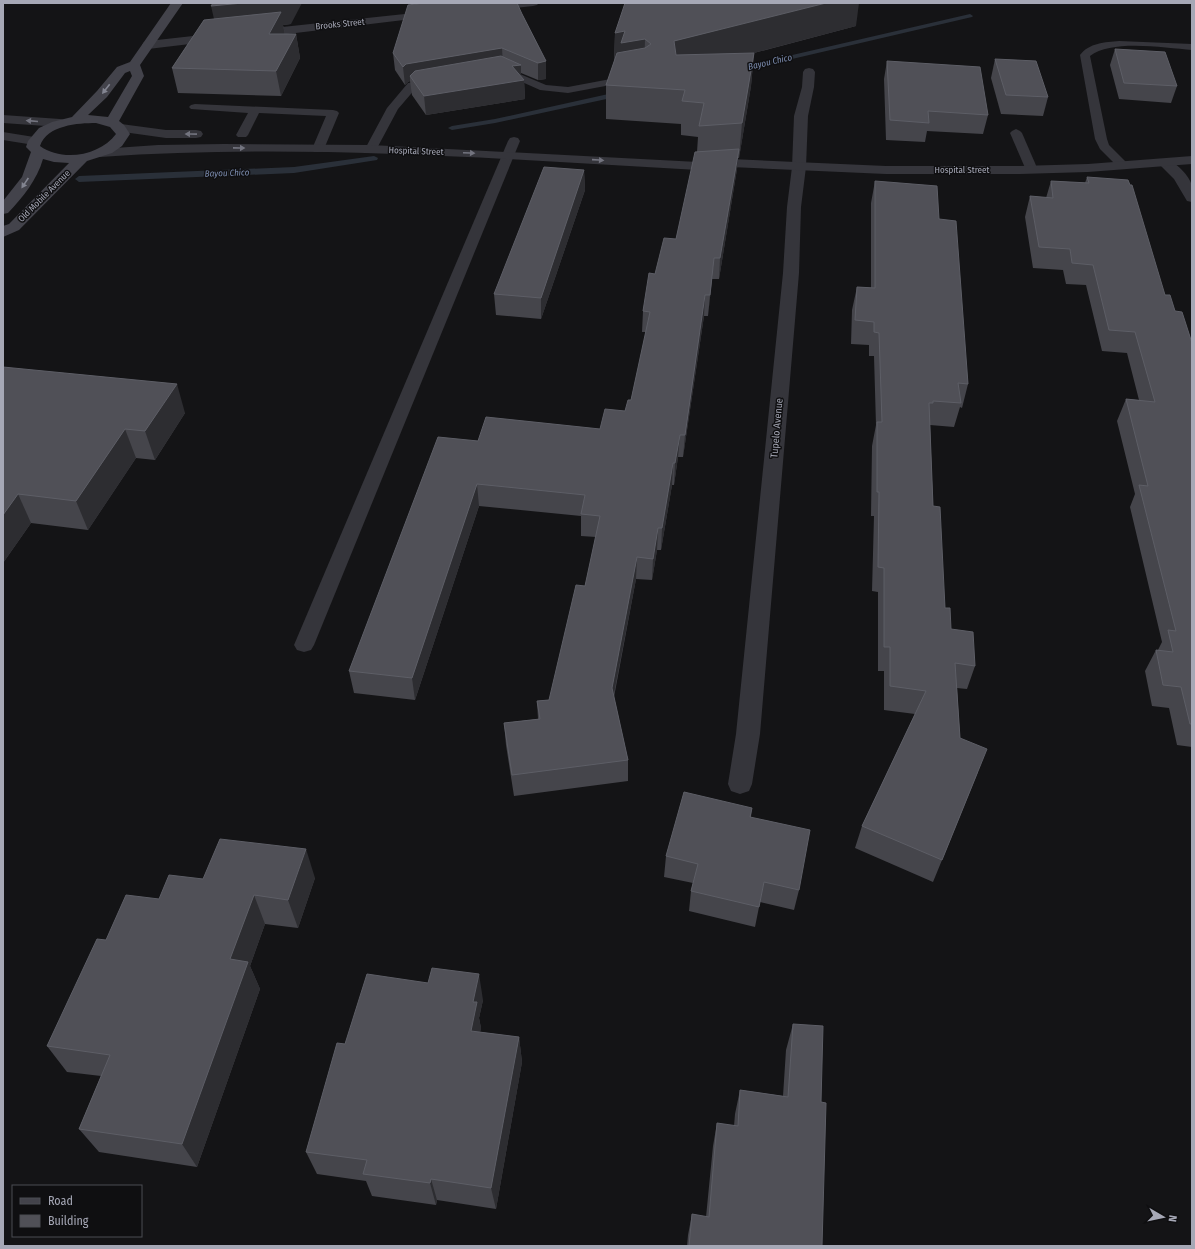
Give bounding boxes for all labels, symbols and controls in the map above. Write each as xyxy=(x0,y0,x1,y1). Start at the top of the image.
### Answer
street label: Brooks Street xyxy=(315,16,365,32)
water label: Bayou Chico xyxy=(747,52,793,72)
one-way arrow xyxy=(101,84,110,95)
one-way arrow xyxy=(26,118,38,124)
one-way arrow xyxy=(184,131,197,137)
one-way arrow xyxy=(233,145,246,151)
street label: Hospital Street xyxy=(388,145,444,157)
one-way arrow xyxy=(463,150,476,156)
one-way arrow xyxy=(592,157,604,164)
street label: Hospital Street xyxy=(935,165,990,175)
water label: Bayou Chico xyxy=(204,167,250,179)
street label: Old Mobile Avenue xyxy=(16,168,72,224)
one-way arrow xyxy=(21,178,29,189)
street label: Tupelo Avenue xyxy=(768,398,786,458)
legend xyxy=(12,1185,142,1237)
text: Road xyxy=(48,1194,73,1208)
north arrow xyxy=(1143,1197,1183,1237)
text: Building xyxy=(48,1214,89,1228)
text: N xyxy=(1165,1214,1179,1223)

